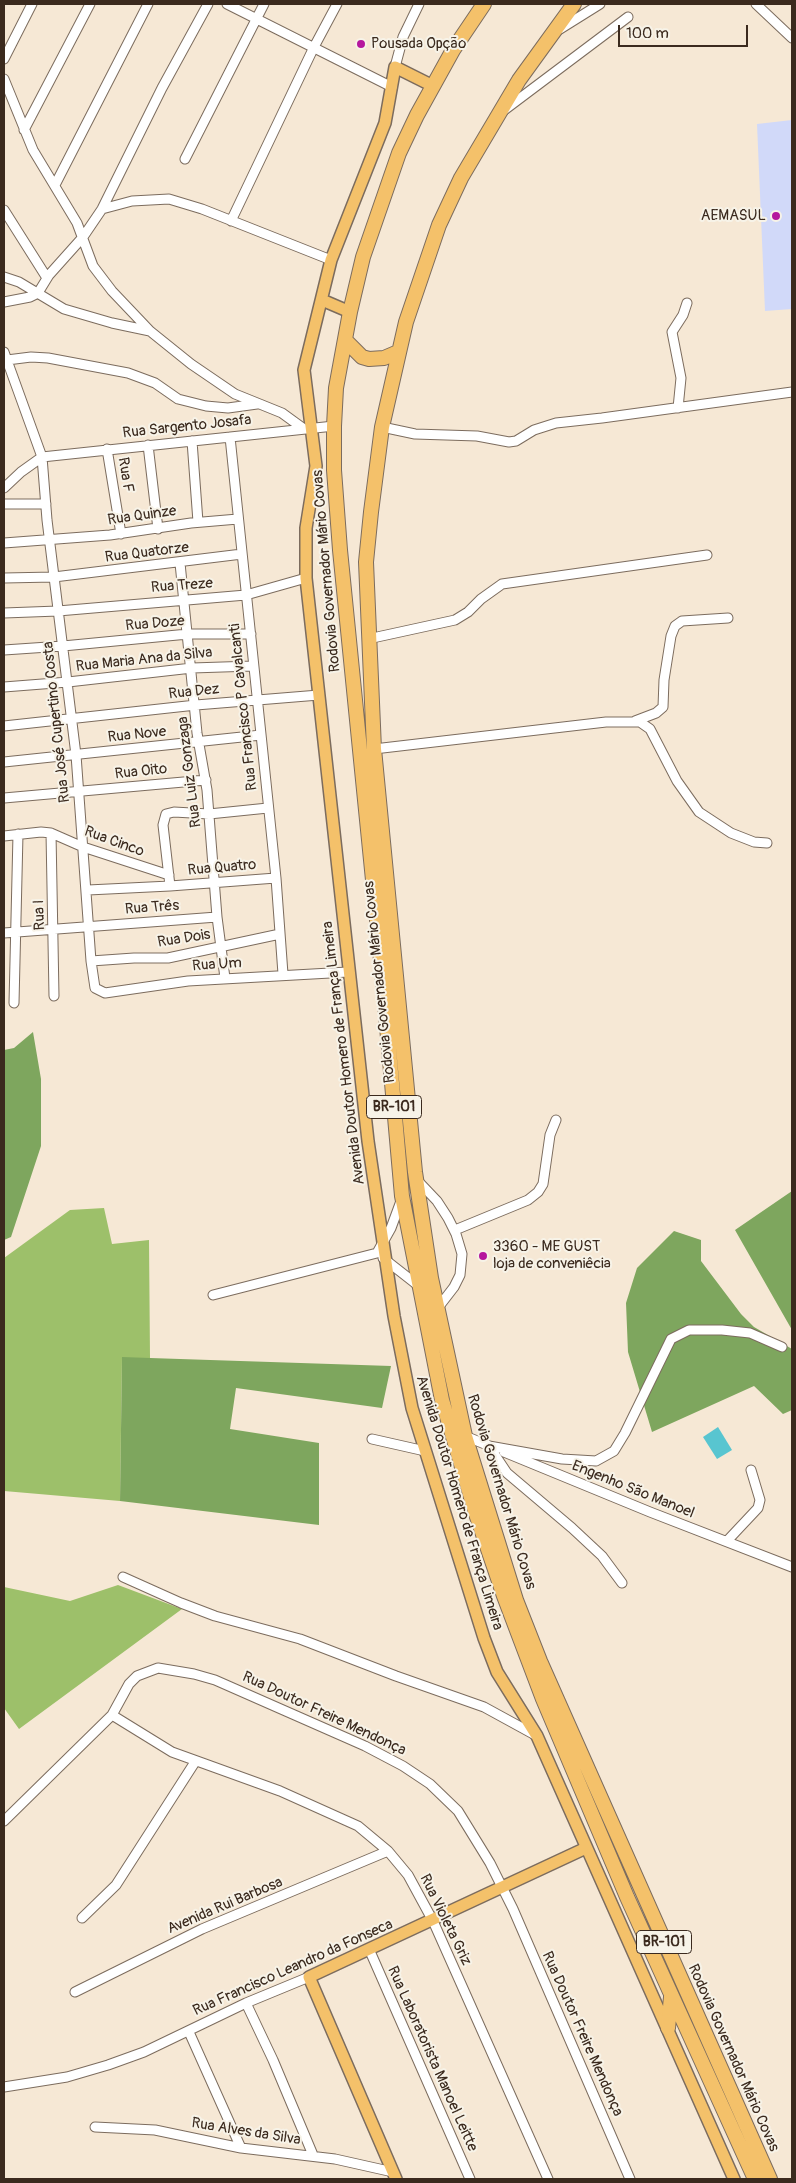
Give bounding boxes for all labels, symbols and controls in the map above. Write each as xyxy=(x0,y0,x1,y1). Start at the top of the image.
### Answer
scale bar xyxy=(621,15,751,47)
text: 100 m xyxy=(626,24,669,43)
place label: Pousada Opção xyxy=(371,35,466,53)
marker: Pousada Opção xyxy=(355,38,367,50)
place label: AEMASUL xyxy=(701,207,766,225)
marker: AEMASUL xyxy=(770,210,782,222)
street label: Rua Sargento Josafa xyxy=(122,411,252,443)
street label: Rua F xyxy=(113,456,137,494)
street label: Rodovia Governador Mário Covas xyxy=(309,469,345,673)
street label: Rua Quinze xyxy=(106,502,178,530)
street label: Rua Quatorze xyxy=(104,539,190,567)
street label: Rua Treze xyxy=(150,575,214,597)
street label: Rua Doze xyxy=(125,612,185,636)
street label: Rua Francisco P Cavalcanti xyxy=(226,622,262,792)
street label: Rua José Cupertino Costa xyxy=(40,641,74,803)
street label: Rua Maria Ana da Silva xyxy=(75,644,213,676)
street label: Rua Dez xyxy=(168,680,220,704)
street label: Rua Luiz Gonzaga xyxy=(174,715,206,829)
street label: Rua Nove xyxy=(107,723,167,747)
street label: Rua Oito xyxy=(114,760,168,784)
street label: Rua Cinco xyxy=(82,823,146,861)
street label: Rua Quatro xyxy=(187,856,257,880)
street label: Rodovia Governador Mário Covas xyxy=(360,880,400,1084)
street label: Rua Três xyxy=(124,897,180,919)
street label: Rua I xyxy=(30,899,50,931)
street label: Avenida Doutor Homero de França Limeira xyxy=(319,920,369,1186)
street label: Rua Dois xyxy=(156,926,212,952)
street label: Rua Um xyxy=(192,954,242,976)
road number: BR-101 xyxy=(366,1096,422,1118)
place label: 3360 - ME GUST loja de conveniêcia xyxy=(493,1238,611,1273)
marker: 3360 - ME GUST loja de conveniêcia xyxy=(477,1250,489,1262)
street label: Avenida Doutor Homero de França Limeira xyxy=(412,1373,506,1633)
street label: Rodovia Governador Mário Covas xyxy=(463,1392,539,1592)
street label: Engenho São Manoel xyxy=(569,1457,697,1523)
street label: Rua Doutor Freire Mendonça xyxy=(239,1668,409,1760)
street label: Rua Violeta Griz xyxy=(415,1871,475,1969)
street label: Avenida Rui Barbosa xyxy=(165,1874,285,1938)
street label: Rua Francisco Leandro da Fonseca xyxy=(190,1916,396,2020)
road number: BR-101 xyxy=(636,1930,692,1954)
street label: Rua Doutor Freire Mendonça xyxy=(537,1949,627,2119)
street label: Rodovia Governador Mário Covas xyxy=(683,1962,783,2154)
street label: Rua Laboratorista Manoel Leitte xyxy=(383,1964,481,2154)
street label: Rua Alves da Silva xyxy=(190,2114,302,2150)

